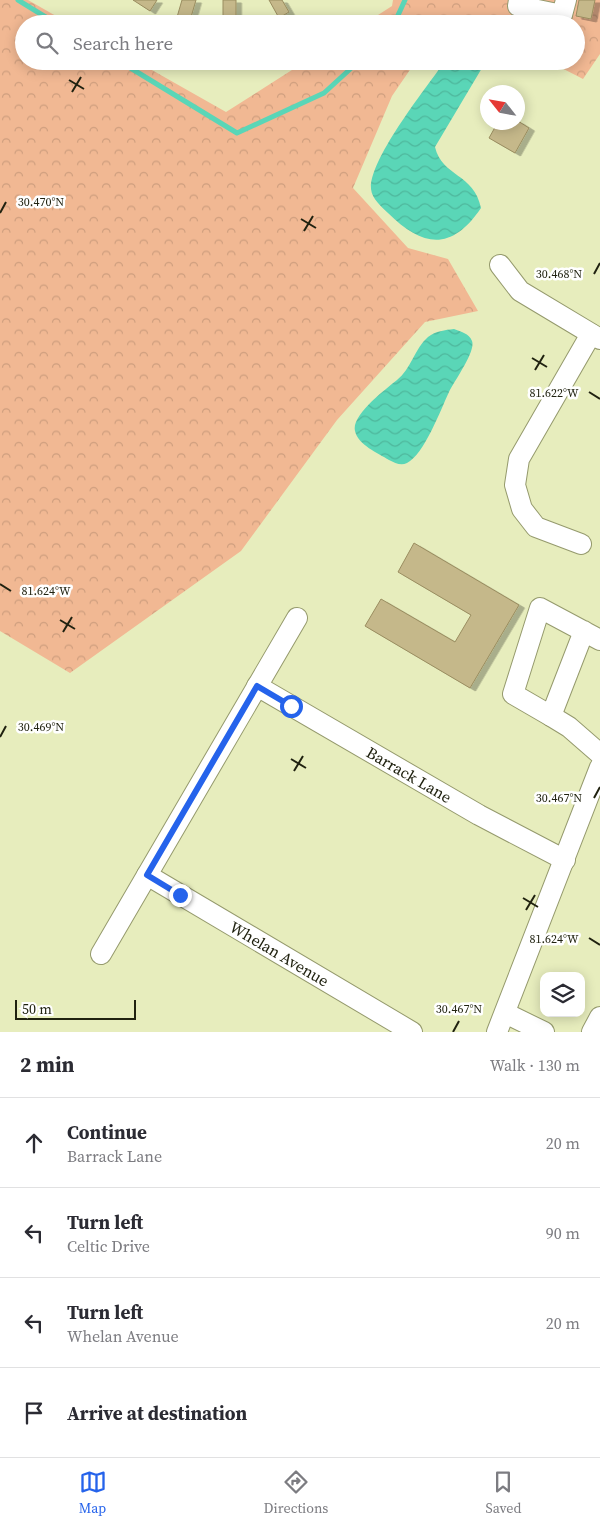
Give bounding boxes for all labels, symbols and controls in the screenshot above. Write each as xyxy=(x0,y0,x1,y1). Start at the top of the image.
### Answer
search box xyxy=(15,15,585,70)
icon: search xyxy=(33,29,61,57)
text: Search here xyxy=(73,30,173,56)
north arrow xyxy=(480,85,525,130)
text: 30.470°N xyxy=(18,194,64,210)
text: 30.468°N xyxy=(536,266,582,282)
text: 81.622°W xyxy=(529,385,579,401)
text: 81.624°W xyxy=(21,583,71,599)
route start xyxy=(280,695,303,718)
text: 30.469°N xyxy=(18,719,64,735)
street label: Barrack Lane xyxy=(362,741,456,808)
text: 30.467°N xyxy=(536,790,582,806)
route end xyxy=(169,884,192,907)
street label: Whelan Avenue xyxy=(226,916,333,991)
text: 81.624°W xyxy=(529,931,579,947)
map controls xyxy=(540,972,585,1017)
button: layers xyxy=(540,972,585,1017)
scale bar xyxy=(15,997,136,1020)
text: 50 m xyxy=(22,999,52,1019)
text: 30.467°N xyxy=(436,1001,482,1017)
text: 2 min xyxy=(20,1050,75,1079)
text: Walk · 130 m xyxy=(490,1054,580,1076)
text: Continue xyxy=(67,1119,147,1145)
icon: ahead xyxy=(20,1129,48,1157)
text: 20 m xyxy=(546,1132,580,1154)
text: Barrack Lane xyxy=(67,1145,162,1167)
text: Turn left xyxy=(67,1209,143,1235)
icon: left xyxy=(20,1219,48,1247)
text: 90 m xyxy=(546,1222,580,1244)
text: Celtic Drive xyxy=(67,1235,150,1257)
text: Turn left xyxy=(67,1299,143,1325)
icon: left xyxy=(20,1309,48,1337)
text: 20 m xyxy=(546,1312,580,1334)
text: Whelan Avenue xyxy=(67,1325,179,1347)
icon: arrive xyxy=(20,1399,48,1427)
text: Arrive at destination xyxy=(67,1400,247,1426)
tab: Map xyxy=(79,1468,107,1518)
tab: Directions xyxy=(264,1468,328,1518)
tab: Saved xyxy=(486,1468,521,1518)

